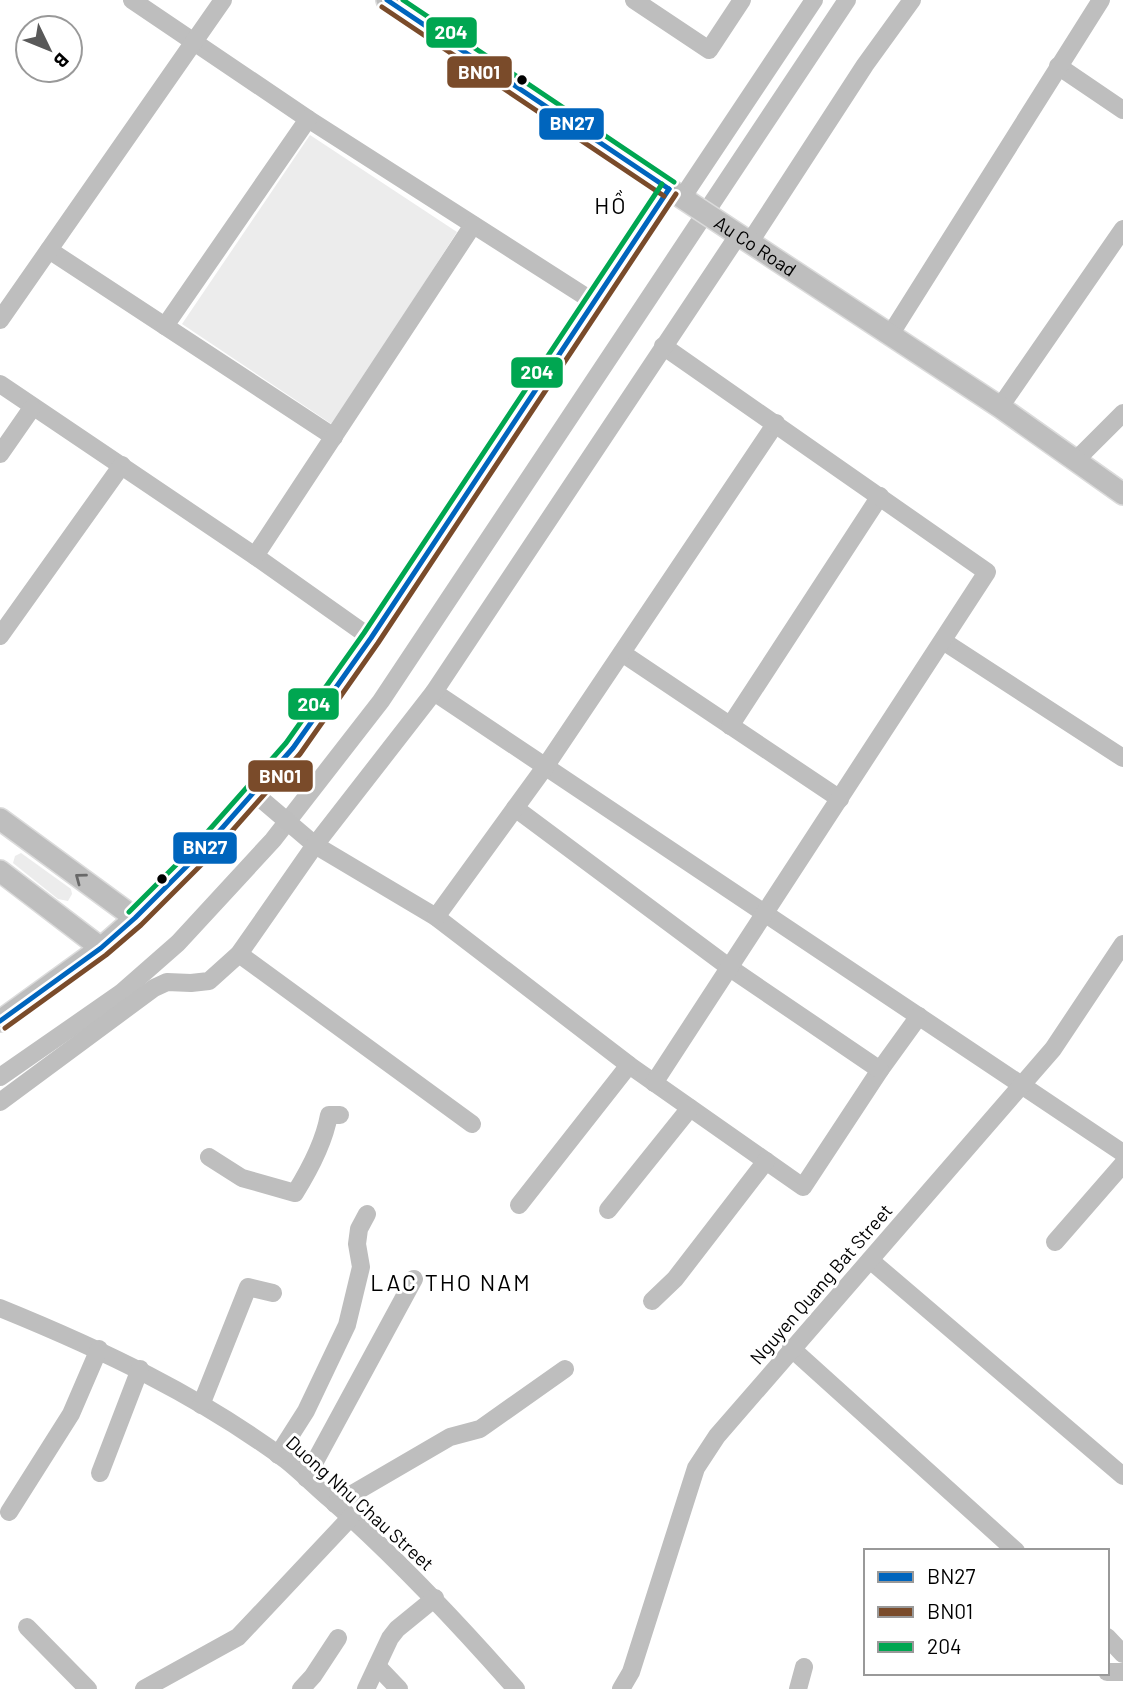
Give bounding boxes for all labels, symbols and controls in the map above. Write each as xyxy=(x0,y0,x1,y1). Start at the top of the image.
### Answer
north arrow xyxy=(14,14,84,84)
line badge: 204 xyxy=(425,16,478,49)
text: 204 xyxy=(435,20,467,43)
text: B xyxy=(49,49,74,73)
line badge: BN01 xyxy=(446,55,513,89)
text: BN01 xyxy=(458,60,500,83)
unlabelled marker xyxy=(515,73,529,87)
line badge: BN27 xyxy=(538,107,605,141)
text: BN27 xyxy=(550,111,595,134)
district label: HỒ xyxy=(594,190,628,219)
street label: Au Co Road xyxy=(710,210,801,281)
line badge: 204 xyxy=(510,356,564,389)
text: 204 xyxy=(521,360,553,383)
line badge: 204 xyxy=(287,687,340,721)
text: 204 xyxy=(298,692,330,715)
line badge: BN01 xyxy=(247,759,314,793)
text: BN01 xyxy=(259,764,301,787)
line badge: BN27 xyxy=(172,831,238,865)
text: BN27 xyxy=(183,835,228,858)
unlabelled marker xyxy=(155,872,169,886)
one-way arrow xyxy=(75,873,88,886)
street label: Nguyen Quang Bat Street xyxy=(745,1199,897,1369)
district label: LAC THO NAM xyxy=(370,1268,532,1296)
street label: Duong Nhu Chau Street xyxy=(282,1430,439,1575)
legend xyxy=(864,1549,1109,1675)
text: BN27 xyxy=(927,1563,976,1588)
text: BN01 xyxy=(927,1598,973,1623)
text: 204 xyxy=(927,1633,962,1658)

